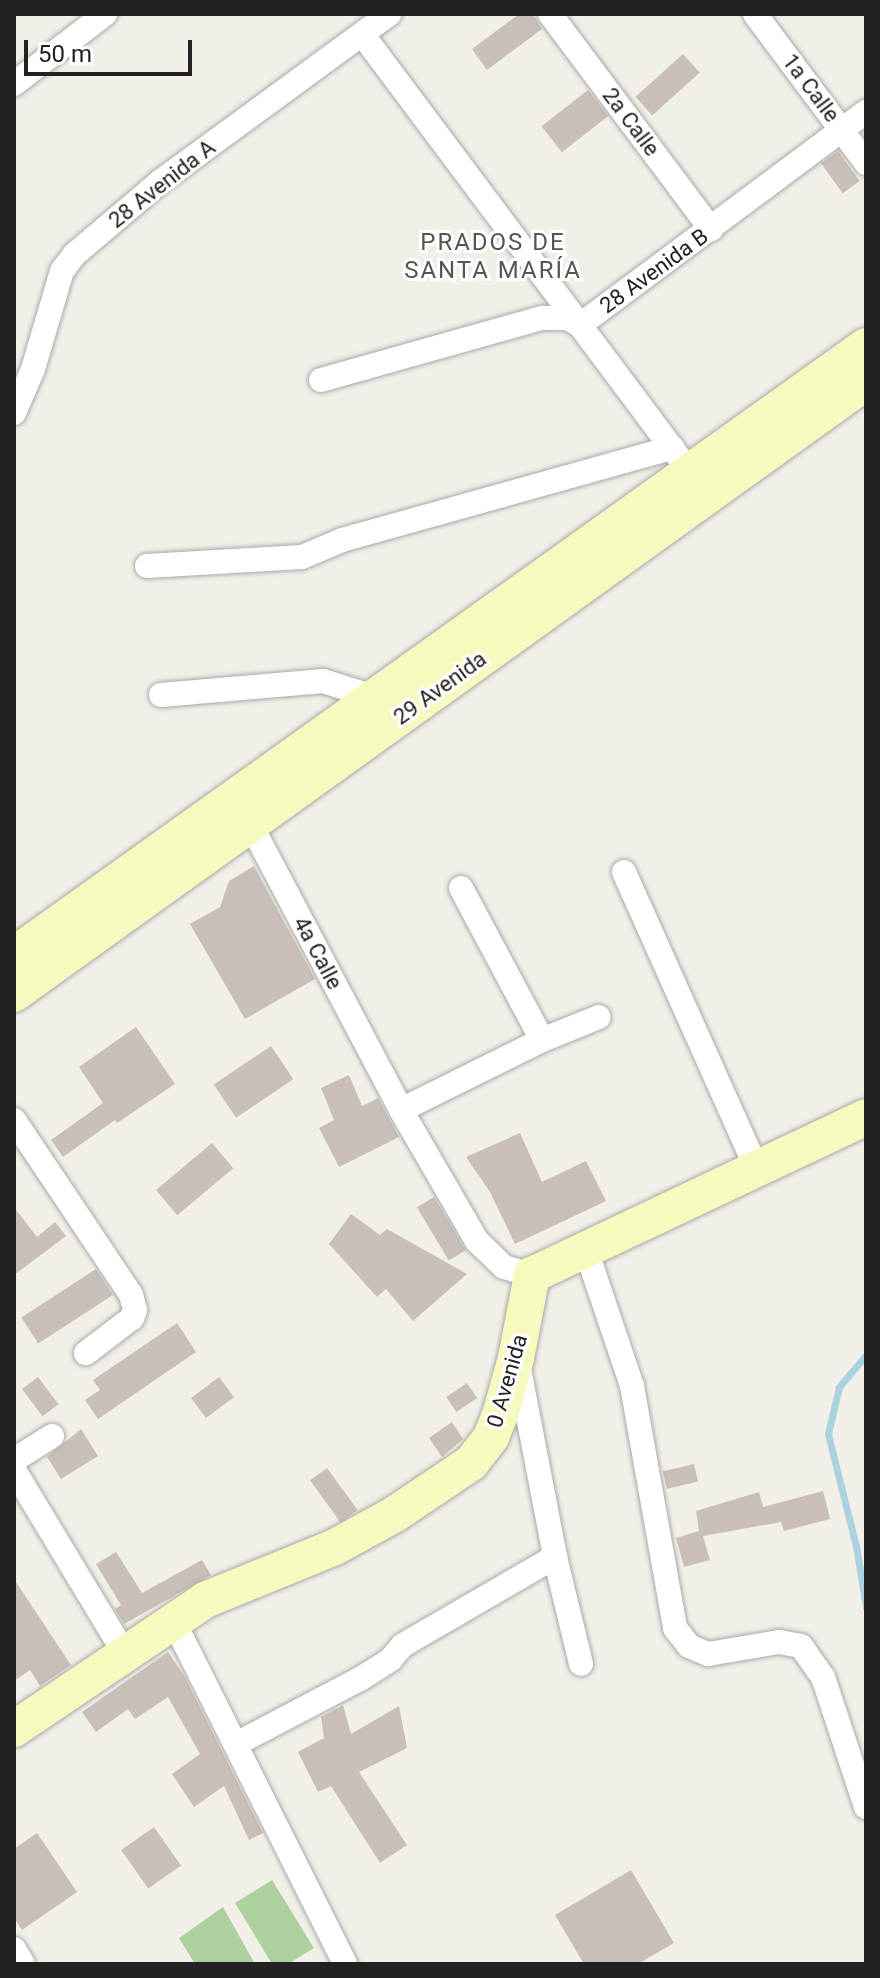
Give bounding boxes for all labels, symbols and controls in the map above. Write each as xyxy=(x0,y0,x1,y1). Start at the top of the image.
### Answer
scale bar xyxy=(28,24,196,74)
text: 50 m xyxy=(38,40,92,68)
street label: 1a Calle xyxy=(777,49,845,127)
street label: 2a Calle xyxy=(597,83,665,161)
street label: 28 Avenida A xyxy=(103,134,221,234)
street label: 28 Avenida B xyxy=(595,223,713,319)
district label: PRADOS DE SANTA MARÍA xyxy=(404,229,582,285)
street label: 29 Avenida xyxy=(389,646,491,730)
street label: 4a Calle xyxy=(288,912,348,994)
street label: 0 Avenida xyxy=(481,1331,533,1431)

